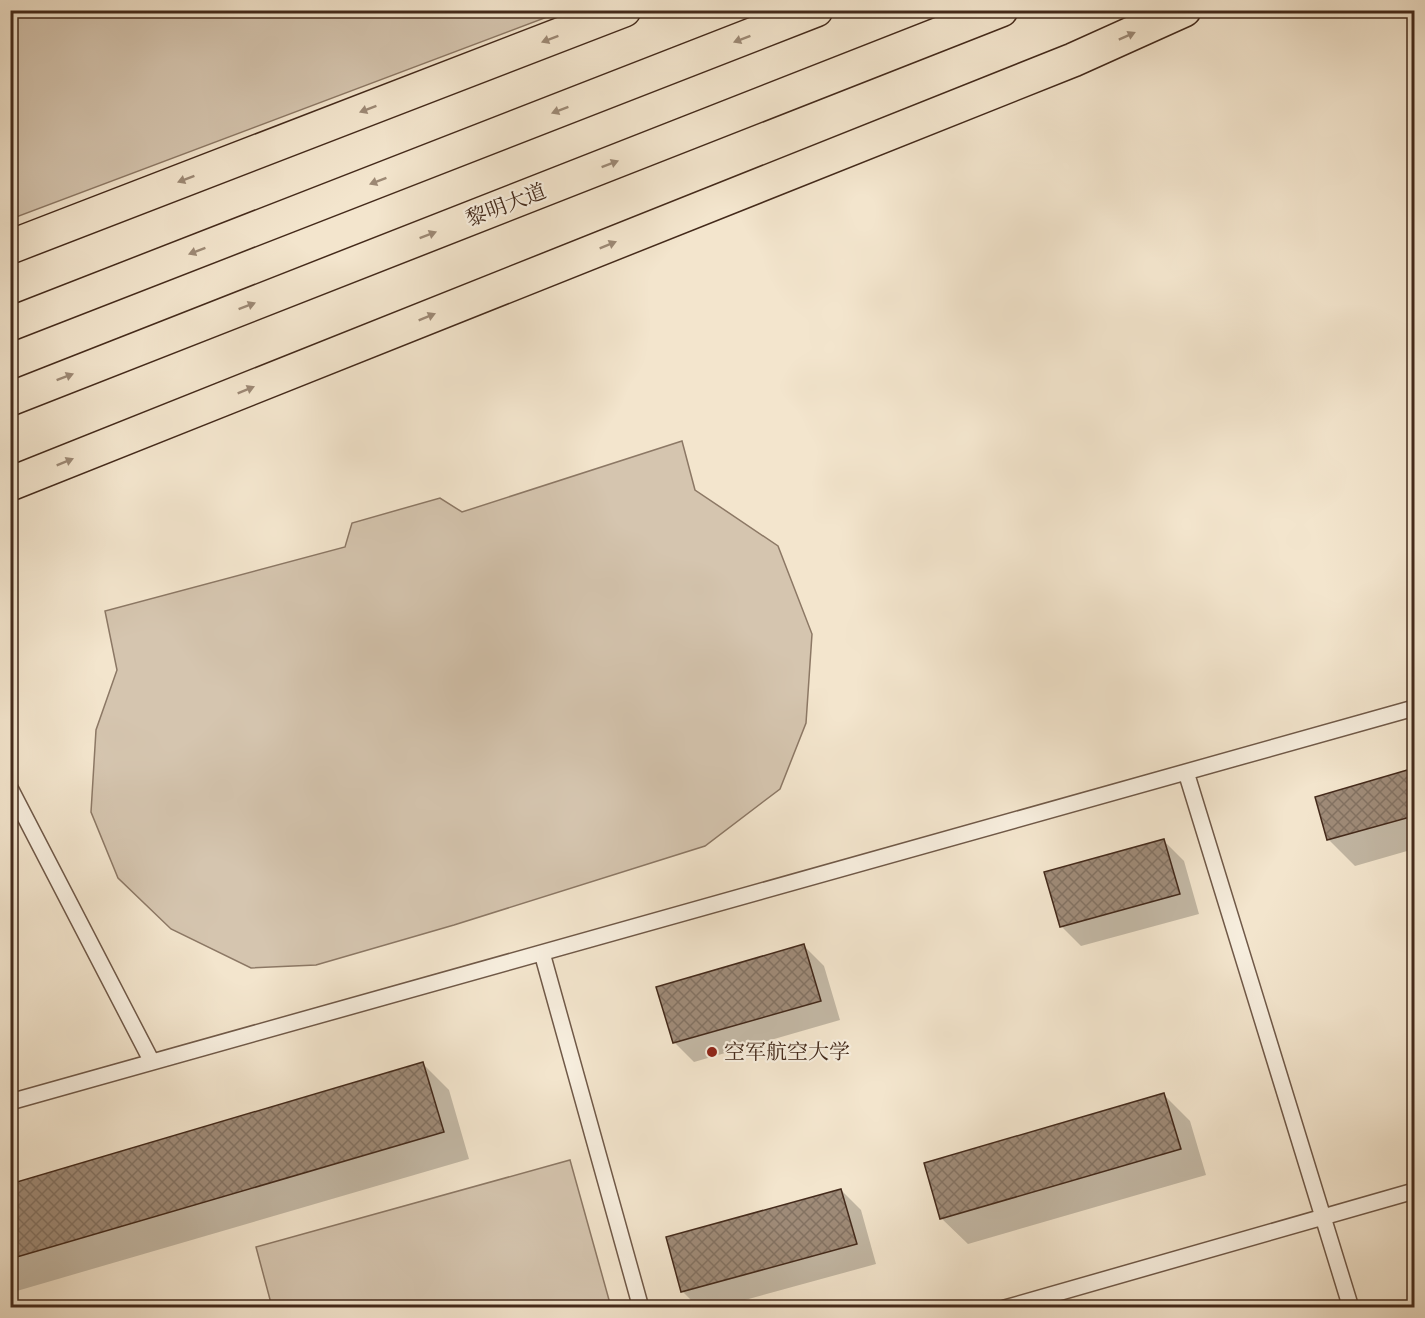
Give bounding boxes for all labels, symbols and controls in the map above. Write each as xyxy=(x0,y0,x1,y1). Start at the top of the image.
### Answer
one-way arrow xyxy=(1118,31,1136,41)
one-way arrow xyxy=(541,35,559,44)
one-way arrow xyxy=(733,35,751,45)
one-way arrow xyxy=(359,105,377,115)
one-way arrow xyxy=(551,106,569,115)
one-way arrow xyxy=(601,159,619,169)
one-way arrow xyxy=(177,175,195,185)
one-way arrow xyxy=(369,176,387,186)
street label: 黎明大道 xyxy=(462,178,551,235)
one-way arrow xyxy=(419,230,437,239)
one-way arrow xyxy=(599,240,617,249)
one-way arrow xyxy=(187,247,205,257)
one-way arrow xyxy=(238,301,256,311)
one-way arrow xyxy=(418,312,436,322)
one-way arrow xyxy=(56,372,74,382)
one-way arrow xyxy=(237,385,255,394)
one-way arrow xyxy=(56,457,74,466)
place label: 空军航空大学 xyxy=(724,1039,850,1068)
marker: 空军航空大学 xyxy=(705,1045,719,1059)

